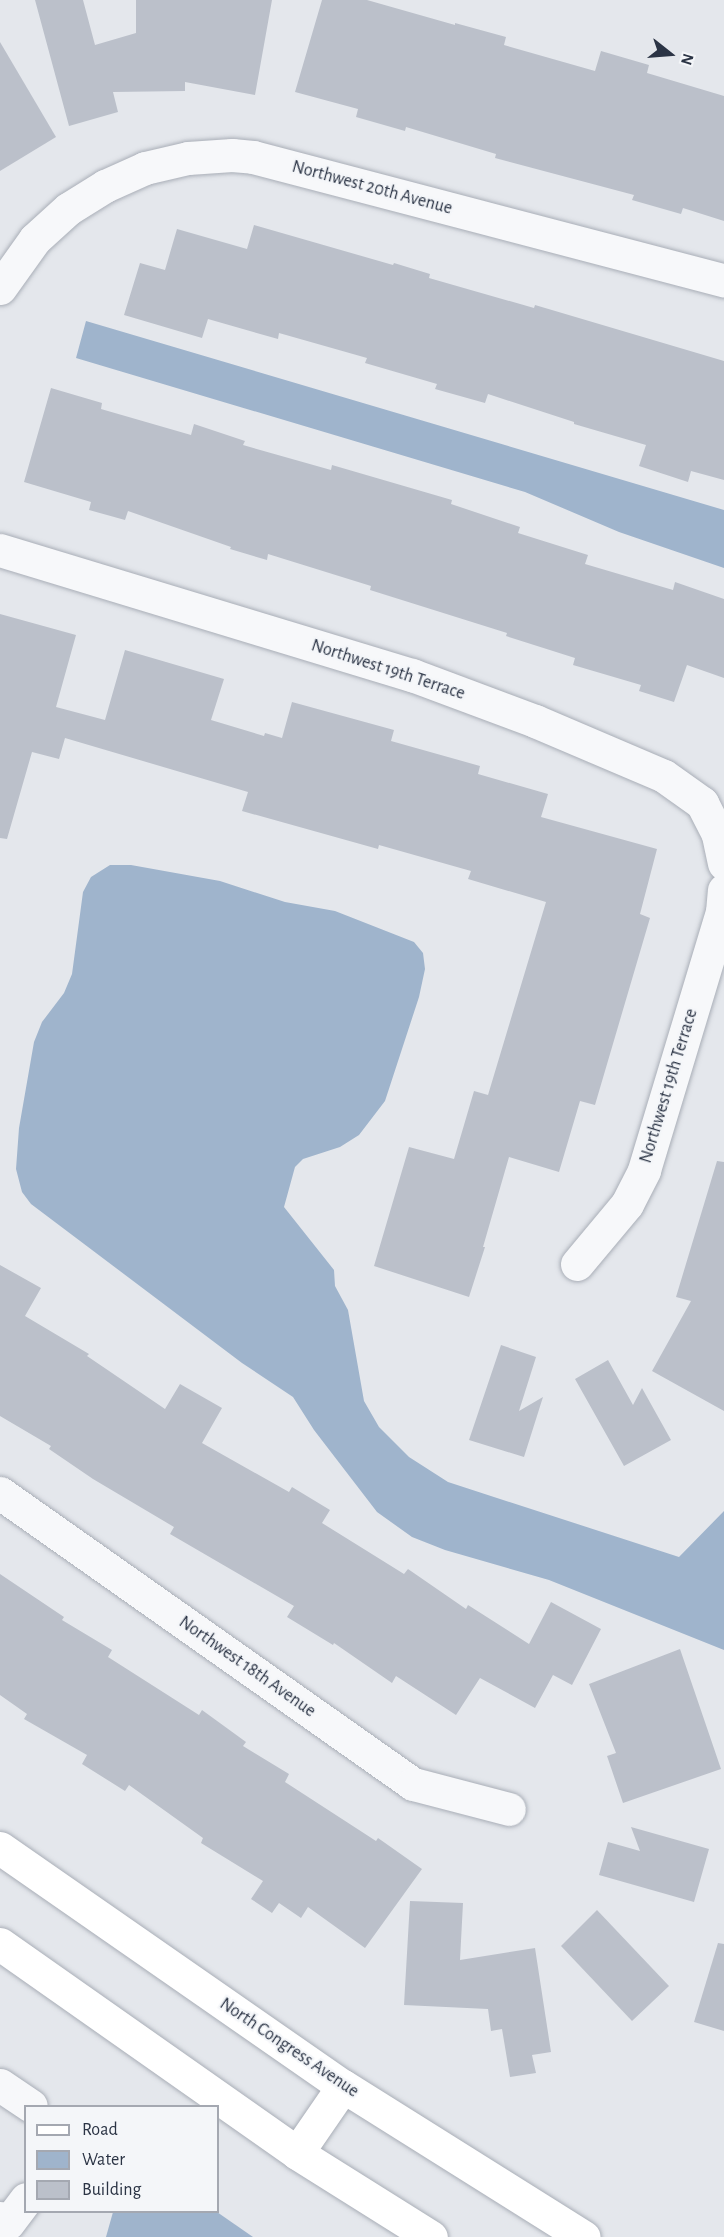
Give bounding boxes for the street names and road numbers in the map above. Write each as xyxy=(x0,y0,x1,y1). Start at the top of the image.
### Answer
street label: Northwest 20th Avenue xyxy=(290,156,454,220)
street label: Northwest 19th Terrace xyxy=(308,635,468,705)
street label: Northwest 19th Terrace xyxy=(635,1006,703,1166)
street label: Northwest 18th Avenue xyxy=(174,1612,320,1722)
street label: North Congress Avenue xyxy=(215,1993,363,2103)

